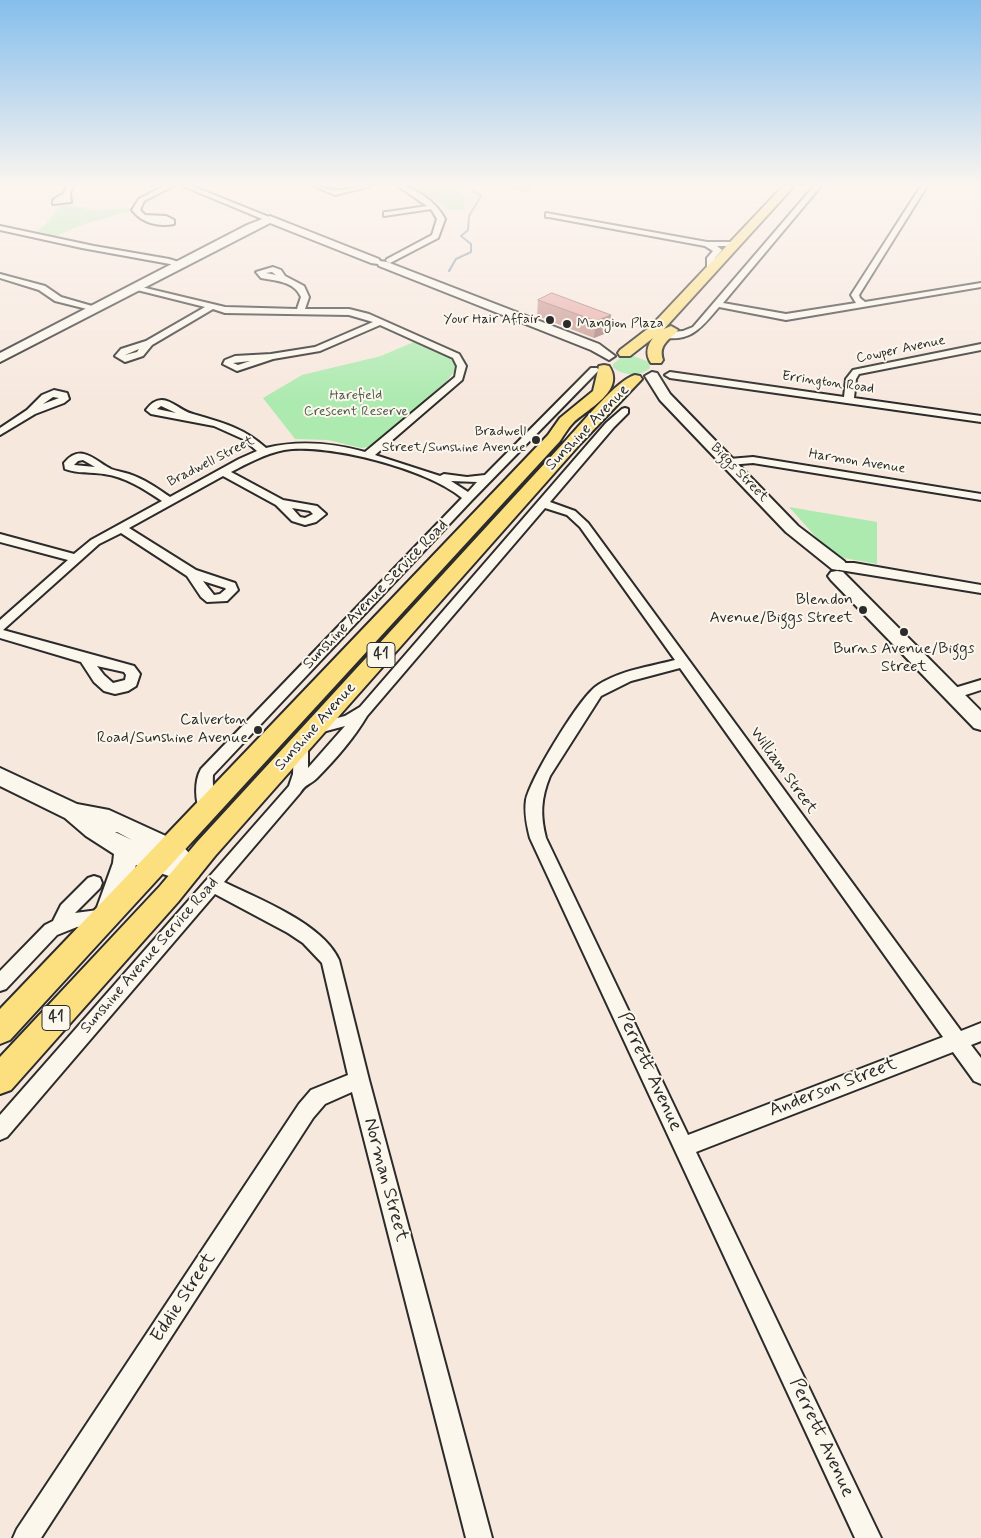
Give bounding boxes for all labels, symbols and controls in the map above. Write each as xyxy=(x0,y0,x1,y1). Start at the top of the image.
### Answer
place label: Your Hair Affair xyxy=(443,312,540,328)
marker: Your Hair Affair xyxy=(544,314,556,326)
place label: Mangion Plaza xyxy=(577,316,664,332)
marker: Mangion Plaza xyxy=(561,318,573,330)
street label: Cowper Avenue xyxy=(855,332,947,368)
street label: Errington Road xyxy=(781,368,875,398)
street label: Sunshine Avenue xyxy=(542,381,634,475)
park label: Harefield Crescent Reserve xyxy=(304,388,408,421)
place label: Bradwell Street/Sunshine Avenue xyxy=(382,424,526,457)
street label: Bradwell Street xyxy=(165,433,257,491)
marker: Bradwell Street/Sunshine Avenue xyxy=(530,434,542,446)
street label: Biggs Street xyxy=(707,440,771,506)
street label: Harmon Avenue xyxy=(807,446,907,478)
street label: Sunshine Avenue Service Road xyxy=(299,516,453,674)
place label: Blendon Avenue/Biggs Street xyxy=(709,591,853,629)
marker: Blendon Avenue/Biggs Street xyxy=(857,604,869,616)
marker: Burns Avenue/Biggs Street xyxy=(898,626,910,638)
place label: Burns Avenue/Biggs Street xyxy=(833,640,975,678)
road number: 41 xyxy=(367,642,395,668)
street label: Sunshine Avenue xyxy=(271,679,361,775)
place label: Calverton Road/Sunshine Avenue xyxy=(97,711,248,749)
marker: Calverton Road/Sunshine Avenue xyxy=(252,724,264,736)
street label: William Street xyxy=(745,724,821,818)
street label: Sunshine Avenue Service Road xyxy=(77,874,223,1038)
road number: 41 xyxy=(42,1006,70,1030)
street label: Perrett Avenue xyxy=(612,1009,686,1135)
street label: Anderson Street xyxy=(766,1053,900,1123)
street label: Norman Street xyxy=(358,1116,412,1244)
street label: Eddie Street xyxy=(147,1249,221,1347)
street label: Perrett Avenue xyxy=(784,1375,858,1501)

